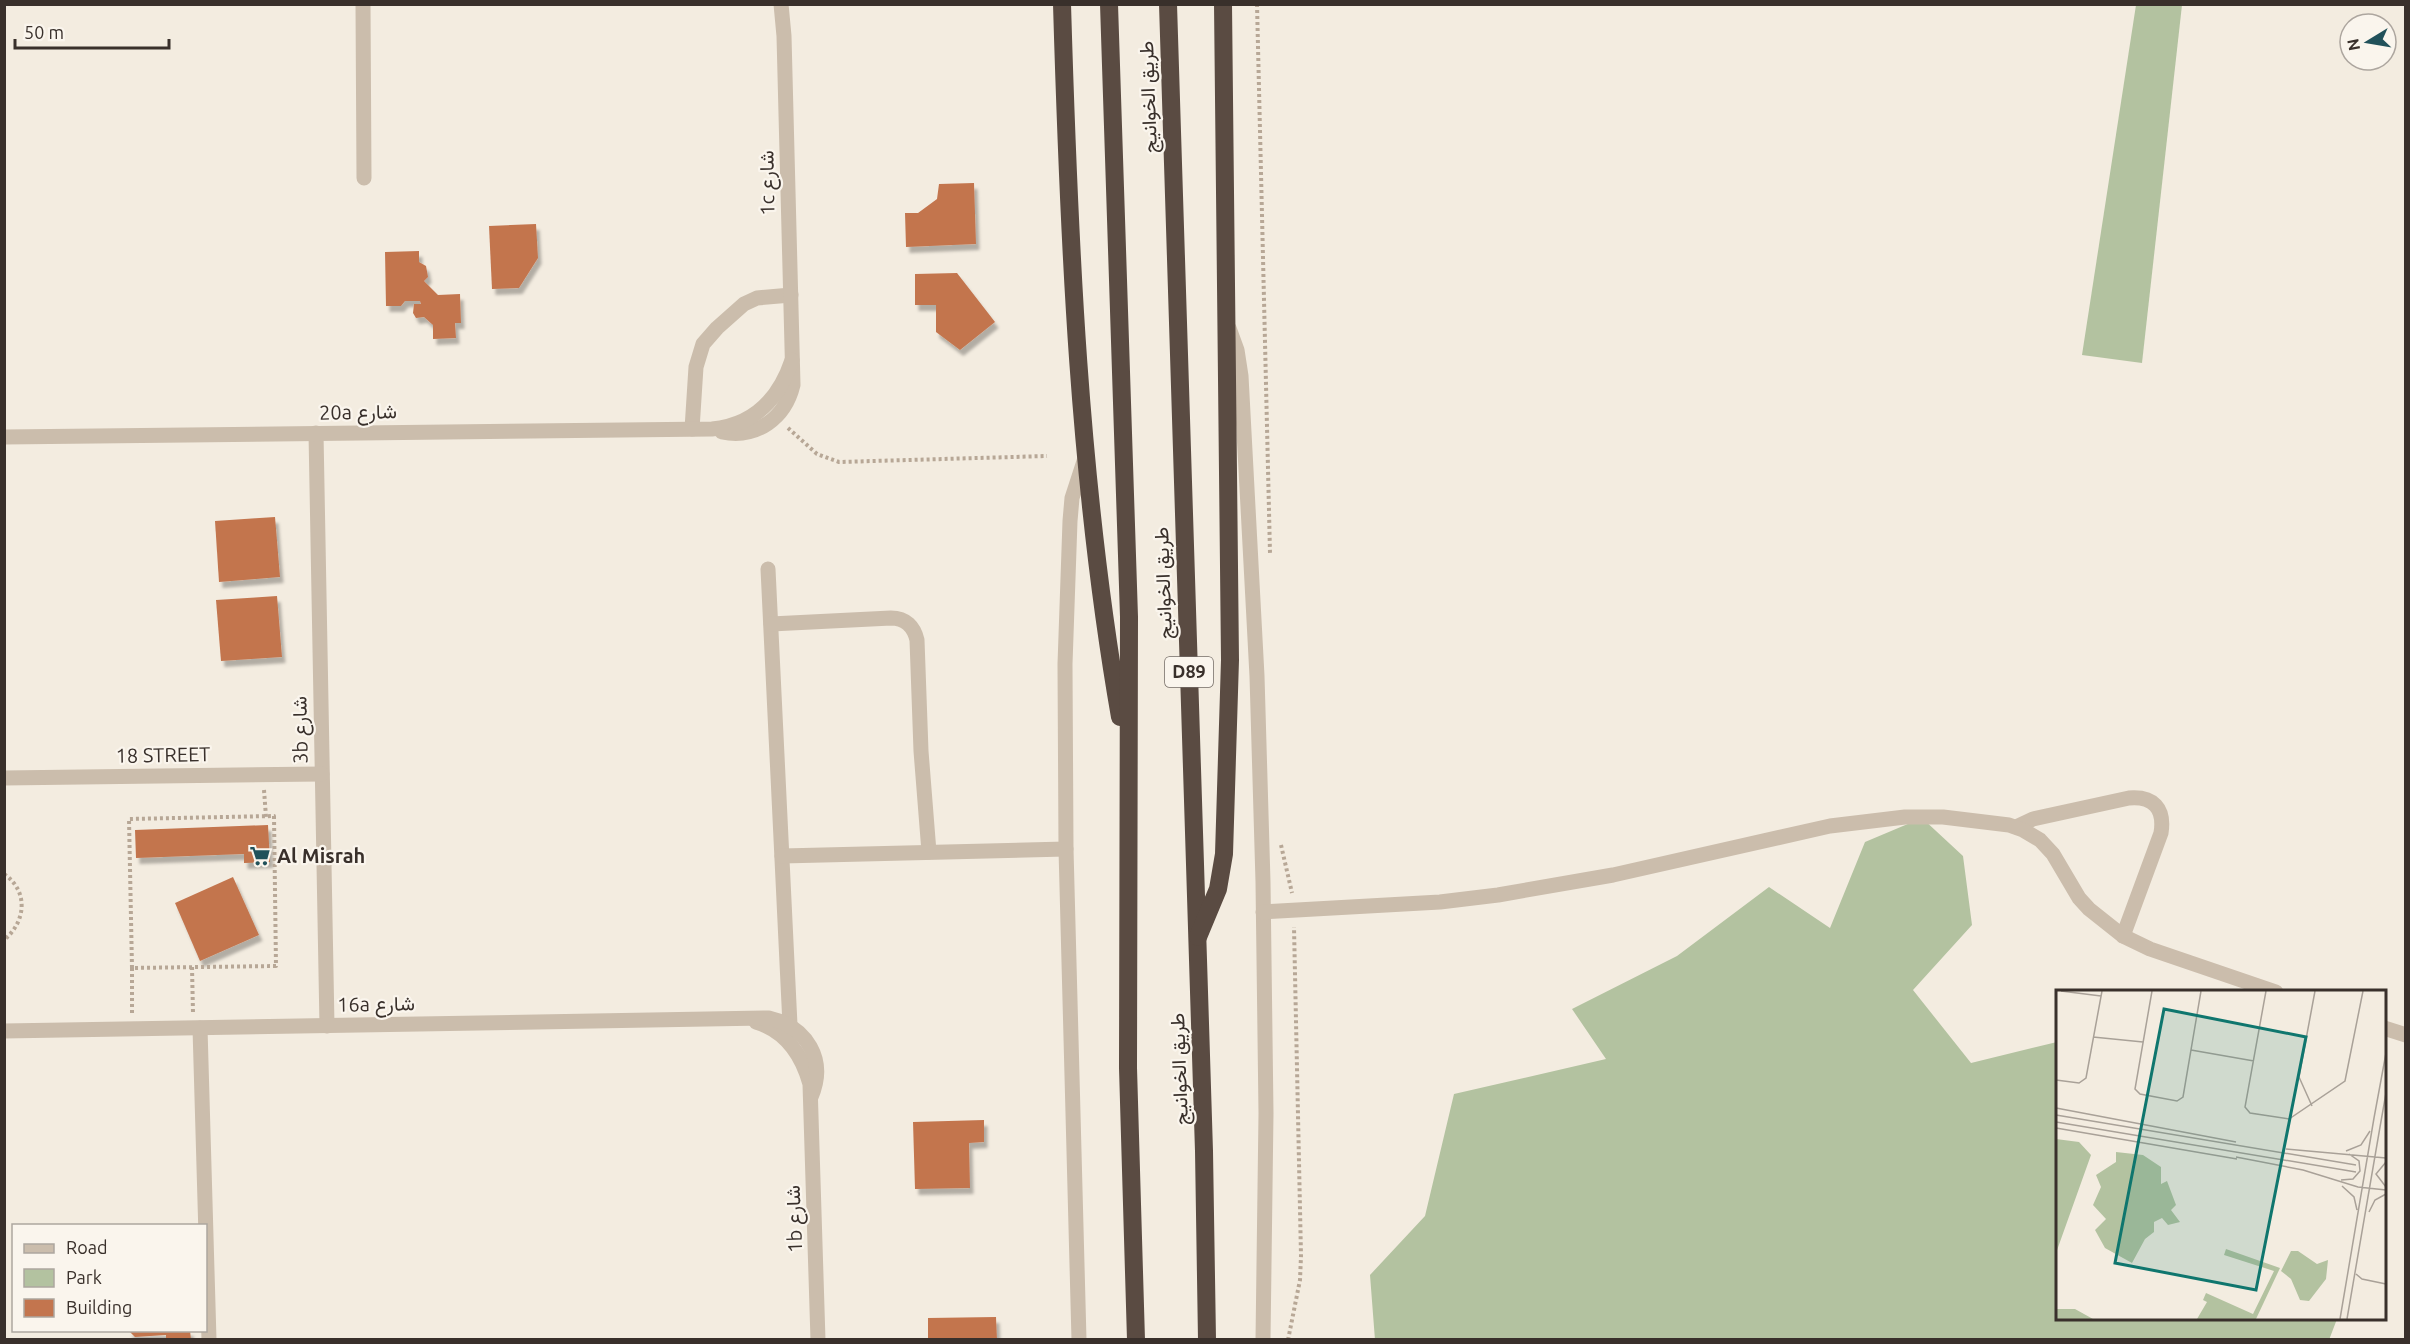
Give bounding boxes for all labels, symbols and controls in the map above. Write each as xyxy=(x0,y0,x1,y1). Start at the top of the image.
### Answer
scale bar xyxy=(15,12,170,50)
north arrow xyxy=(2338,12,2398,72)
text: 50 m xyxy=(24,22,64,42)
text: N xyxy=(2343,37,2363,52)
street label: طريق الخوانيج xyxy=(1134,40,1164,154)
street label: 1c شارع xyxy=(754,150,782,216)
street label: 20a شارع xyxy=(319,399,397,427)
street label: طريق الخوانيج xyxy=(1149,526,1179,640)
road number: D89 xyxy=(1165,657,1213,687)
street label: 3b شارع xyxy=(287,696,315,764)
street label: 18 STREET xyxy=(115,742,211,767)
supermarket icon: Al Misrah xyxy=(248,844,272,868)
place label: Al Misrah xyxy=(277,844,365,867)
inset map xyxy=(2056,990,2386,1320)
street label: 16a شارع xyxy=(337,991,415,1019)
street label: طريق الخوانيج xyxy=(1165,1012,1195,1126)
street label: 1b شارع xyxy=(781,1185,809,1253)
legend xyxy=(12,1224,207,1332)
text: Road xyxy=(66,1237,108,1257)
text: Park xyxy=(66,1267,102,1287)
text: Building xyxy=(66,1297,132,1317)

